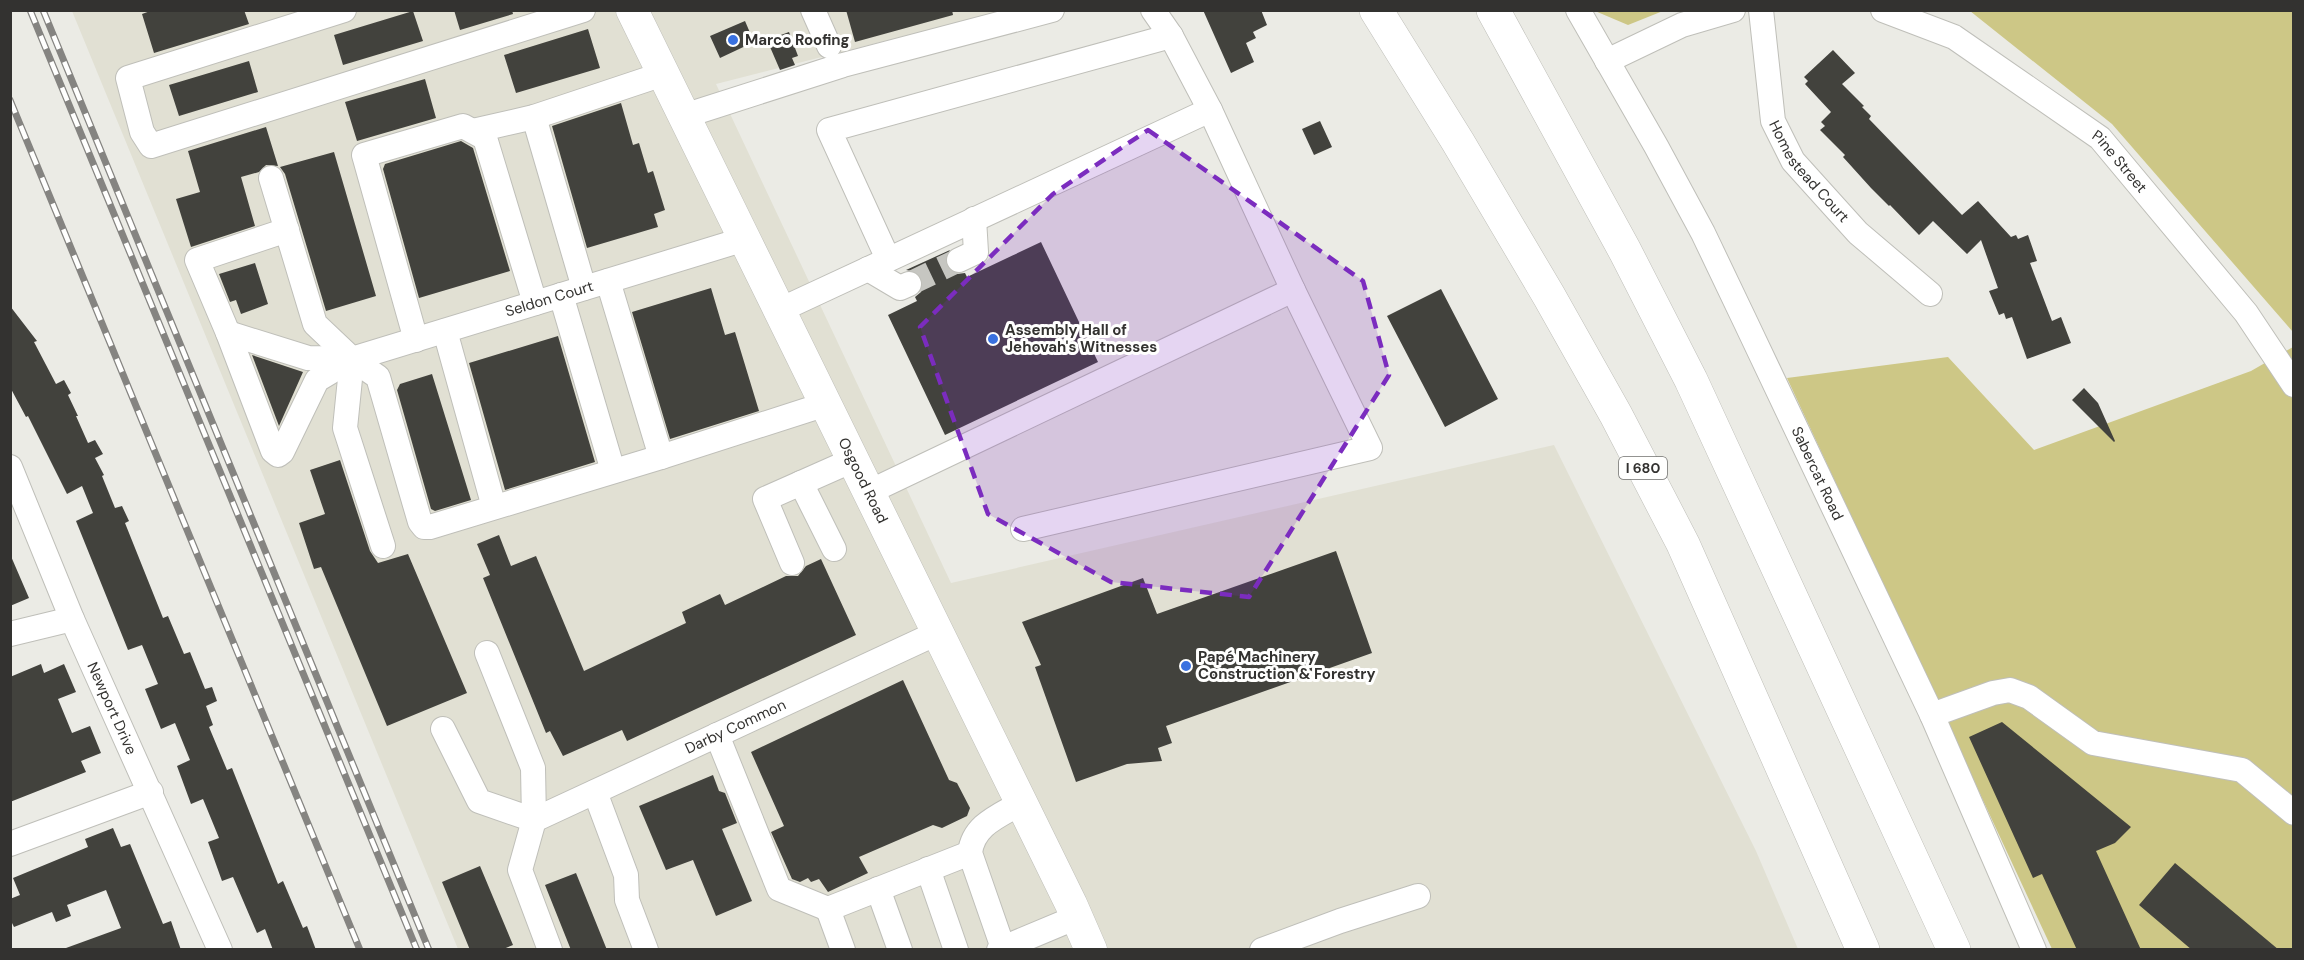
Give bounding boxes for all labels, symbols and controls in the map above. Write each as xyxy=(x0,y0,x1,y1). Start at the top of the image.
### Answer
place label: Marco Roofing xyxy=(745,30,850,50)
marker: Marco Roofing xyxy=(726,33,740,47)
street label: Homestead Court xyxy=(1764,117,1854,227)
street label: Pine Street xyxy=(2088,126,2152,197)
street label: Seldon Court xyxy=(503,276,596,322)
place label: Assembly Hall of Jehovah's Witnesses xyxy=(1005,320,1157,357)
marker: Assembly Hall of Jehovah's Witnesses xyxy=(986,332,1000,346)
street label: Sabercat Road xyxy=(1787,423,1848,524)
street label: Osgood Road xyxy=(833,434,893,527)
road number: I 680 xyxy=(1619,457,1667,479)
place label: Papé Machinery Construction & Forestry xyxy=(1198,647,1375,684)
street label: Newport Drive xyxy=(83,659,141,758)
marker: Papé Machinery Construction & Forestry xyxy=(1179,659,1193,673)
street label: Darby Common xyxy=(682,695,789,759)

